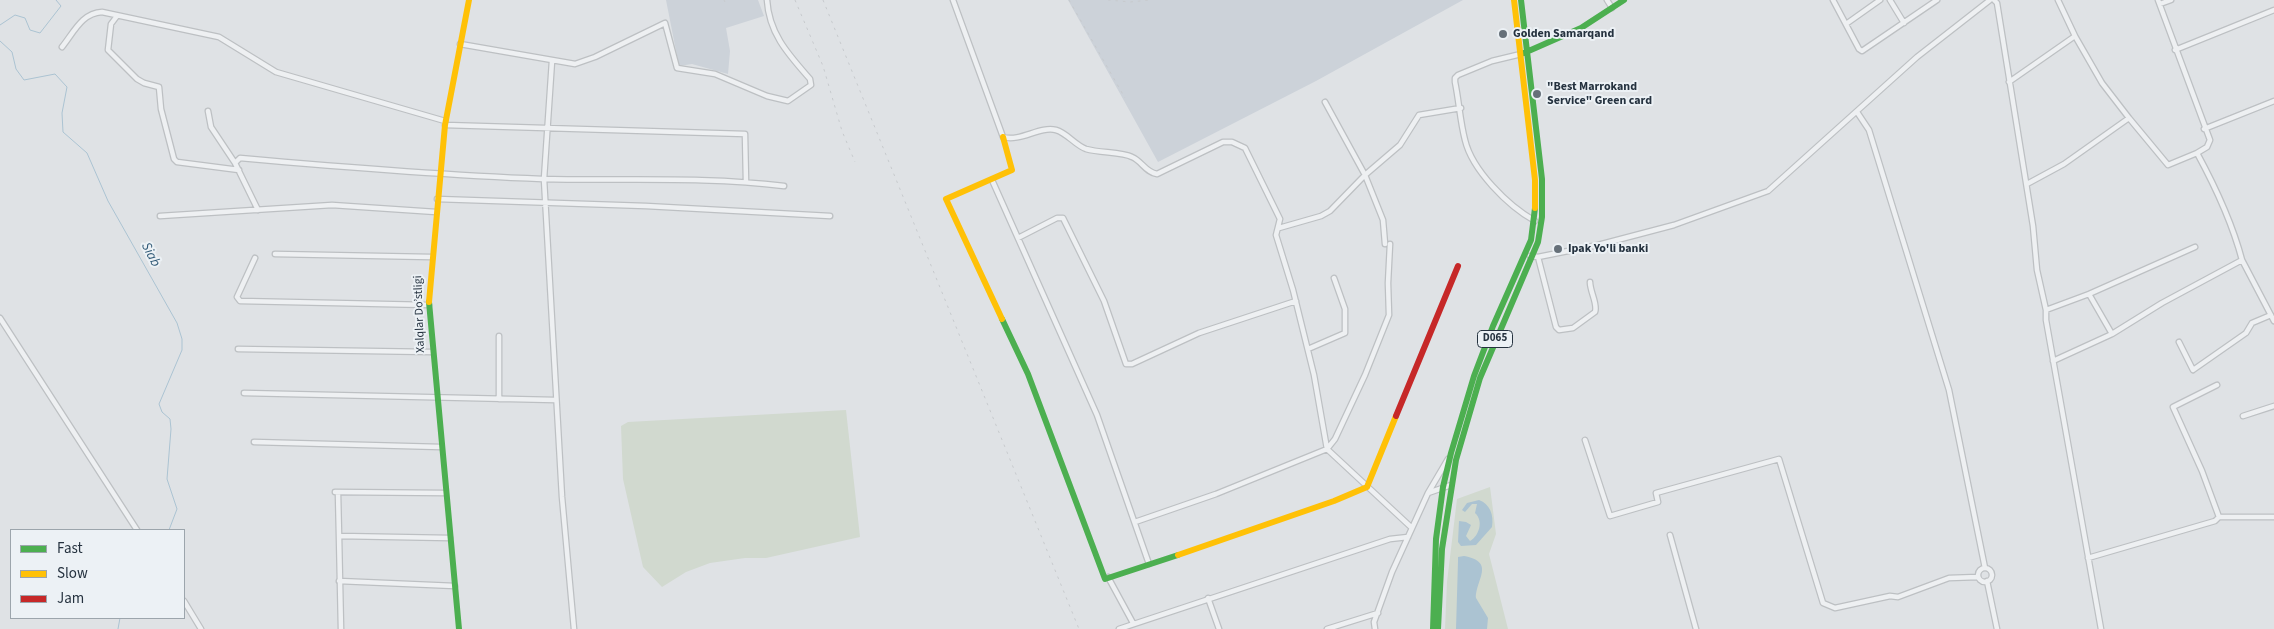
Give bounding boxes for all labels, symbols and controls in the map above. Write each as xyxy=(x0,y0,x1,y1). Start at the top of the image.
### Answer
place label: Golden Samarqand xyxy=(1513,27,1614,41)
marker: Golden Samarqand xyxy=(1497,28,1509,40)
place label: "Best Marrokand Service" Green card xyxy=(1547,80,1652,108)
marker: "Best Marrokand Service" Green card xyxy=(1531,88,1543,100)
water label: Siab xyxy=(137,240,163,270)
place label: Ipak Yo'li banki xyxy=(1568,242,1648,256)
marker: Ipak Yo'li banki xyxy=(1552,243,1564,255)
street label: Xalqlar Do’stligi xyxy=(411,275,429,353)
road number: D065 xyxy=(1478,330,1512,348)
legend xyxy=(10,529,185,619)
text: Fast xyxy=(57,538,83,559)
text: Slow xyxy=(57,563,88,584)
text: Jam xyxy=(57,588,84,609)

